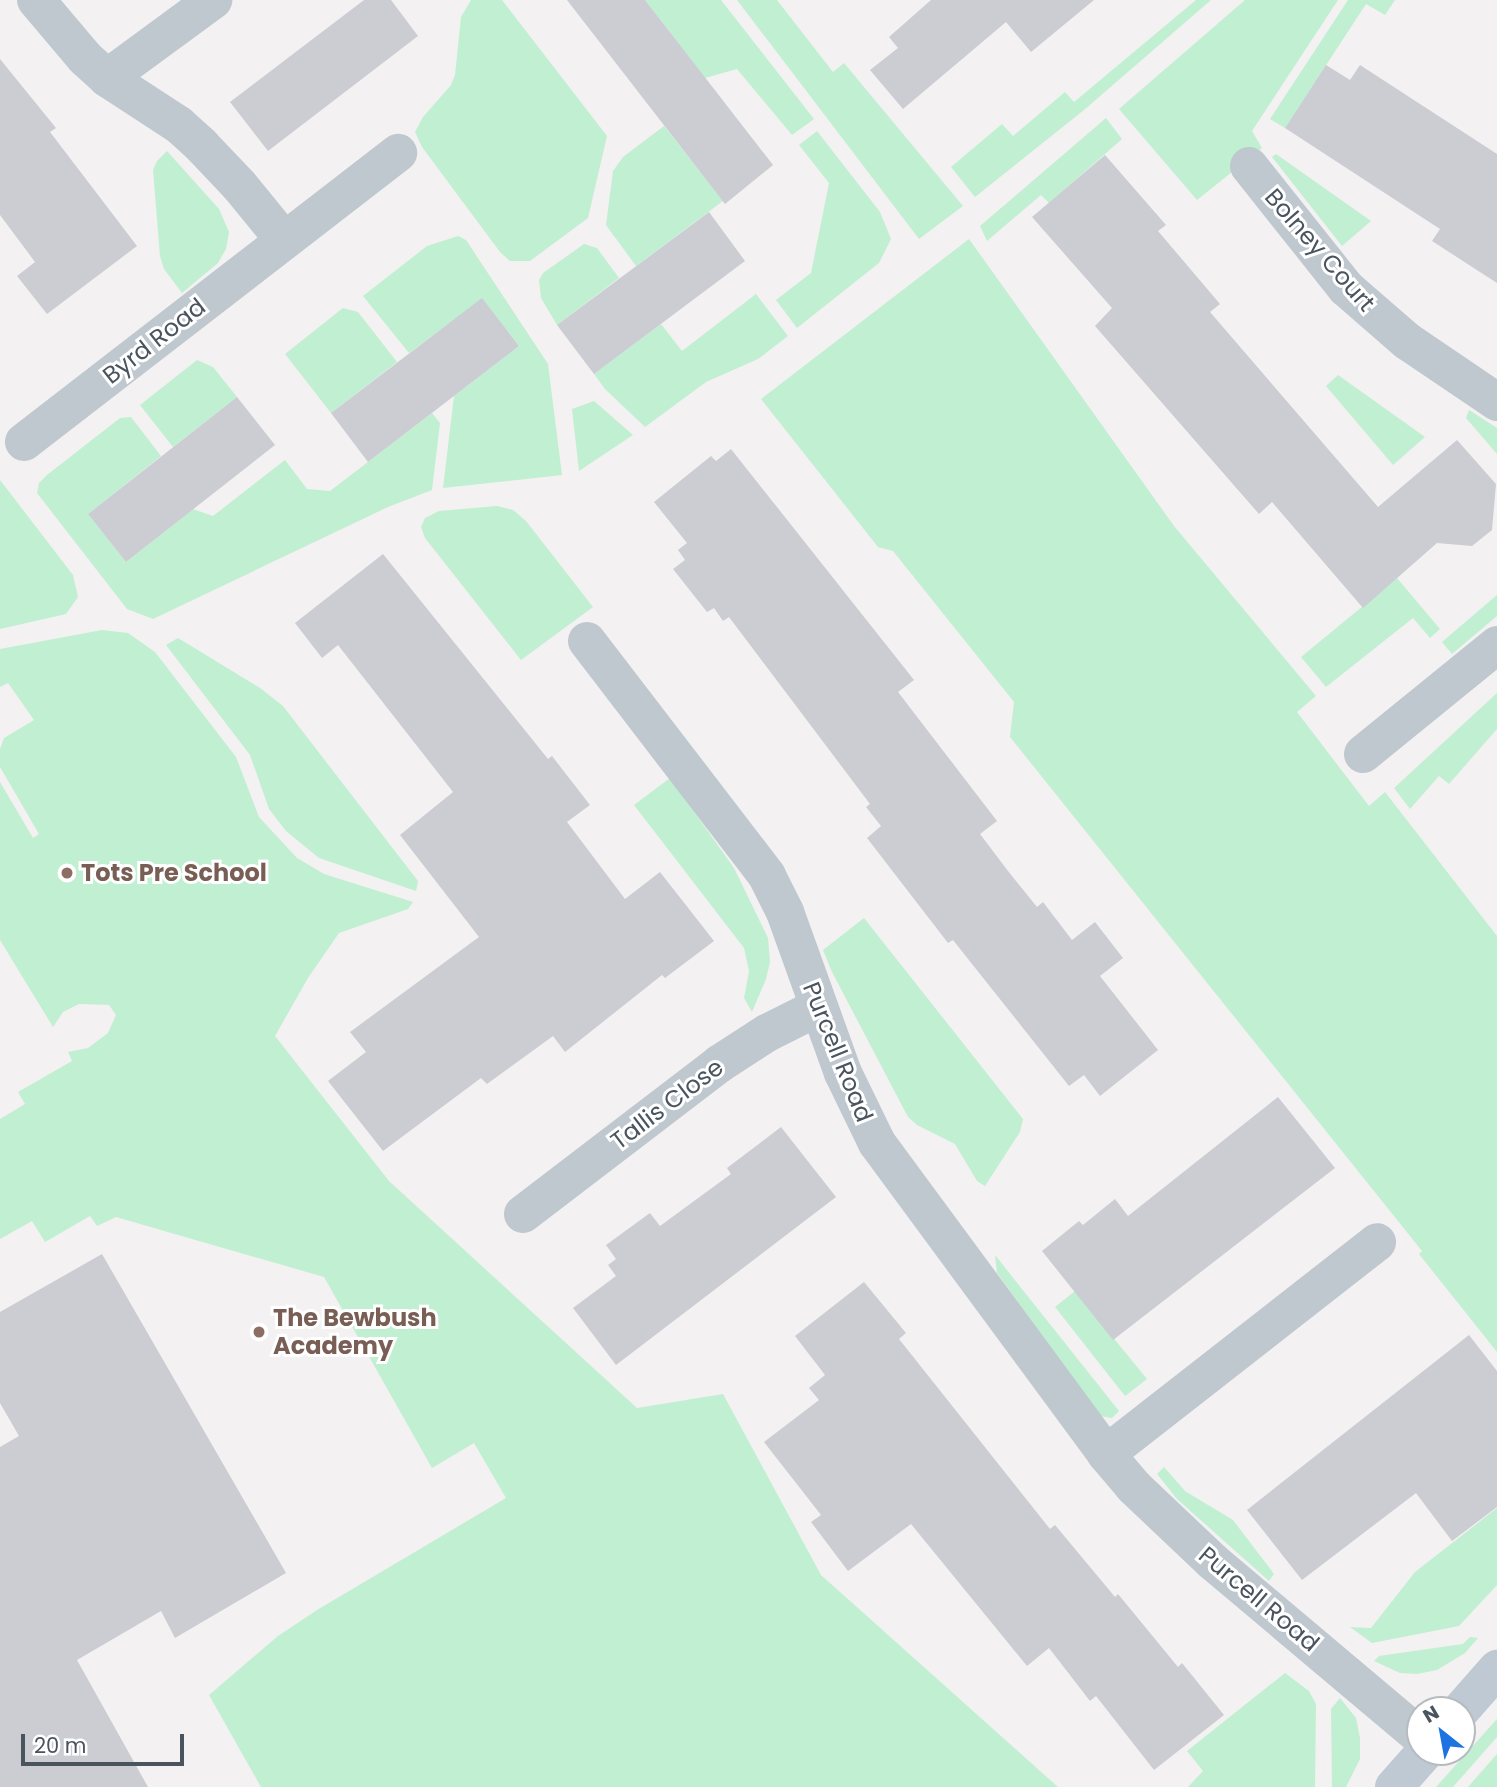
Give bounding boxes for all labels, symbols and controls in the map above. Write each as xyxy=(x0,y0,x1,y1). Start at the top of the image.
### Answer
street label: Bolney Court xyxy=(1259,183,1381,317)
street label: Byrd Road xyxy=(97,292,211,390)
place label: Tots Pre School xyxy=(81,859,267,887)
marker: Tots Pre School xyxy=(59,865,75,881)
street label: Purcell Road xyxy=(797,978,879,1126)
street label: Tallis Close xyxy=(605,1052,729,1156)
place label: The Bewbush Academy xyxy=(273,1304,437,1360)
marker: The Bewbush Academy xyxy=(251,1324,267,1340)
street label: Purcell Road xyxy=(1193,1540,1325,1658)
north arrow xyxy=(1406,1696,1476,1766)
text: N xyxy=(1418,1699,1444,1730)
scale bar xyxy=(24,1720,187,1764)
text: 20 m xyxy=(34,1731,87,1760)

